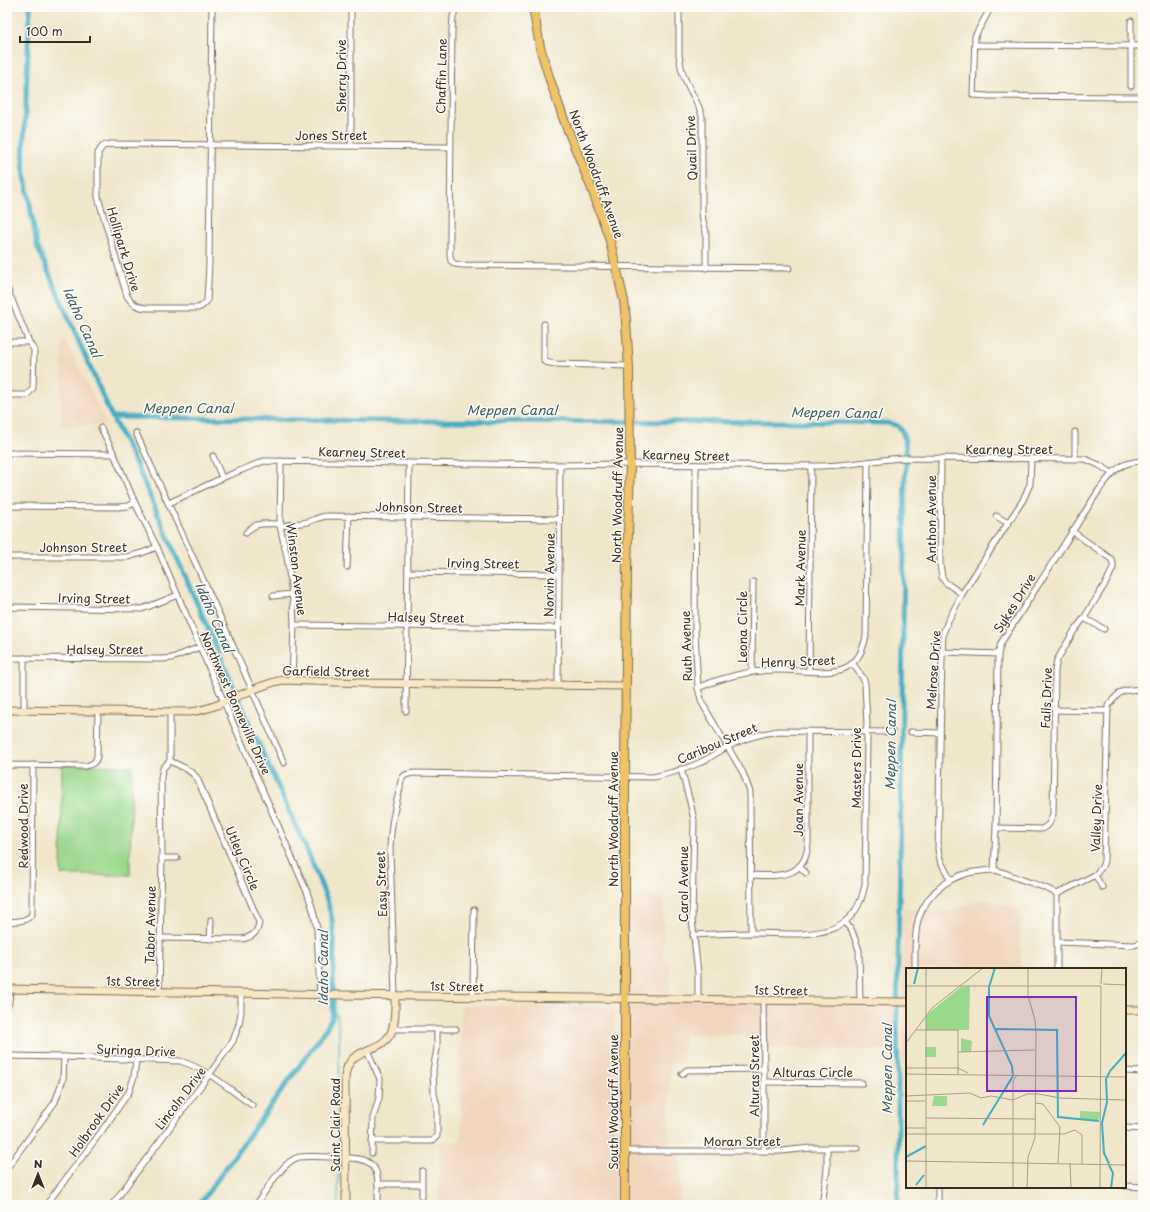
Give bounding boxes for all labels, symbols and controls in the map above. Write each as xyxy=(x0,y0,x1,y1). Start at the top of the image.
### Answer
scale bar xyxy=(20,18,90,44)
text: 100 m xyxy=(26,22,63,40)
street label: Chaffin Lane xyxy=(431,38,451,114)
street label: Sherry Drive xyxy=(332,39,350,113)
street label: North Woodruff Avenue xyxy=(565,107,629,242)
street label: Quail Drive xyxy=(681,115,701,181)
street label: Jones Street xyxy=(295,126,367,144)
street label: Hollipark Drive xyxy=(103,204,145,294)
water label: Idaho Canal xyxy=(59,284,108,362)
water label: Meppen Canal xyxy=(143,398,235,417)
water label: Meppen Canal xyxy=(467,400,559,419)
water label: Meppen Canal xyxy=(791,402,884,422)
street label: North Woodruff Avenue xyxy=(607,426,627,563)
street label: Kearney Street xyxy=(965,440,1053,458)
street label: Kearney Street xyxy=(318,442,406,462)
street label: Kearney Street xyxy=(642,445,730,465)
street label: Anthon Avenue xyxy=(922,475,940,563)
street label: Johnson Street xyxy=(375,497,463,517)
street label: Winston Avenue xyxy=(282,522,312,617)
street label: Mark Avenue xyxy=(790,529,810,607)
street label: Norvin Avenue xyxy=(539,532,559,617)
street label: Johnson Street xyxy=(39,538,127,556)
street label: Irving Street xyxy=(447,553,519,573)
street label: Sykes Drive xyxy=(989,570,1039,636)
water label: Idaho Canal xyxy=(191,579,240,657)
street label: Irving Street xyxy=(58,588,130,608)
street label: Leona Circle xyxy=(733,591,751,663)
street label: Halsey Street xyxy=(387,607,465,627)
street label: Ruth Avenue xyxy=(676,610,696,682)
street label: Northwest Bonneville Drive xyxy=(196,628,276,778)
street label: Melrose Drive xyxy=(921,630,945,710)
street label: Halsey Street xyxy=(67,640,144,658)
street label: Henry Street xyxy=(761,651,836,671)
street label: Garfield Street xyxy=(282,661,370,681)
street label: Falls Drive xyxy=(1036,667,1056,729)
water label: Meppen Canal xyxy=(880,697,900,790)
street label: Caribou Street xyxy=(674,718,760,768)
street label: Masters Drive xyxy=(847,727,865,809)
street label: North Woodruff Avenue xyxy=(604,750,622,887)
street label: Joan Avenue xyxy=(789,763,807,837)
street label: Redwood Drive xyxy=(14,783,32,869)
street label: Valley Drive xyxy=(1086,784,1106,852)
street label: Utley Circle xyxy=(221,823,265,893)
street label: Carol Avenue xyxy=(674,845,692,922)
street label: Easy Street xyxy=(371,851,391,917)
street label: Tabor Avenue xyxy=(140,885,160,964)
water label: Idaho Canal xyxy=(313,928,332,1006)
inset map xyxy=(906,968,1126,1188)
street label: 1st Street xyxy=(106,972,160,990)
street label: 1st Street xyxy=(430,977,484,995)
street label: 1st Street xyxy=(754,981,808,999)
water label: Meppen Canal xyxy=(877,1022,896,1114)
street label: South Woodruff Avenue xyxy=(604,1034,622,1170)
street label: Alturas Street xyxy=(745,1035,763,1117)
street label: Syringa Drive xyxy=(96,1040,176,1060)
street label: Lincoln Drive xyxy=(150,1063,210,1133)
street label: Alturas Circle xyxy=(773,1063,854,1081)
street label: Saint Clair Road xyxy=(326,1078,344,1172)
street label: Holbrook Drive xyxy=(64,1080,128,1160)
street label: Moran Street xyxy=(703,1132,781,1150)
north arrow xyxy=(18,1154,58,1194)
text: N xyxy=(34,1155,43,1172)

